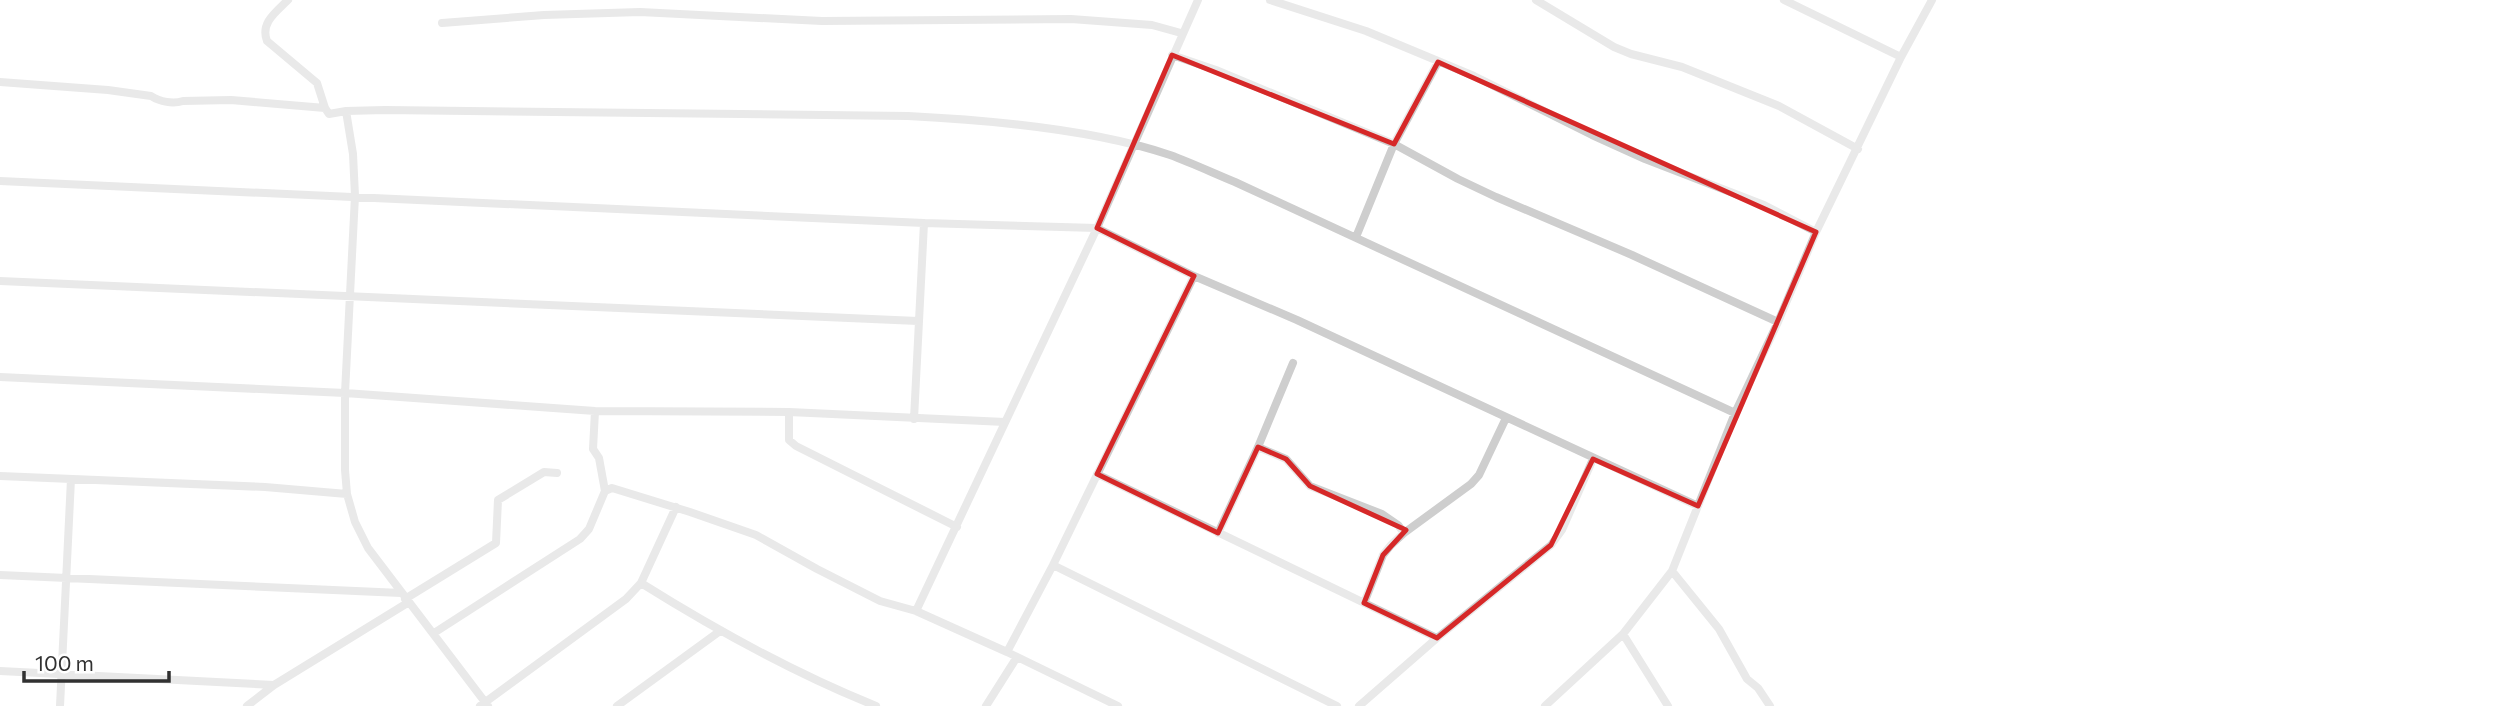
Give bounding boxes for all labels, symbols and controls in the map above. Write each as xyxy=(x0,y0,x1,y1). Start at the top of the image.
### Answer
scale bar xyxy=(24,640,170,684)
text: 100 m xyxy=(35,650,94,675)

